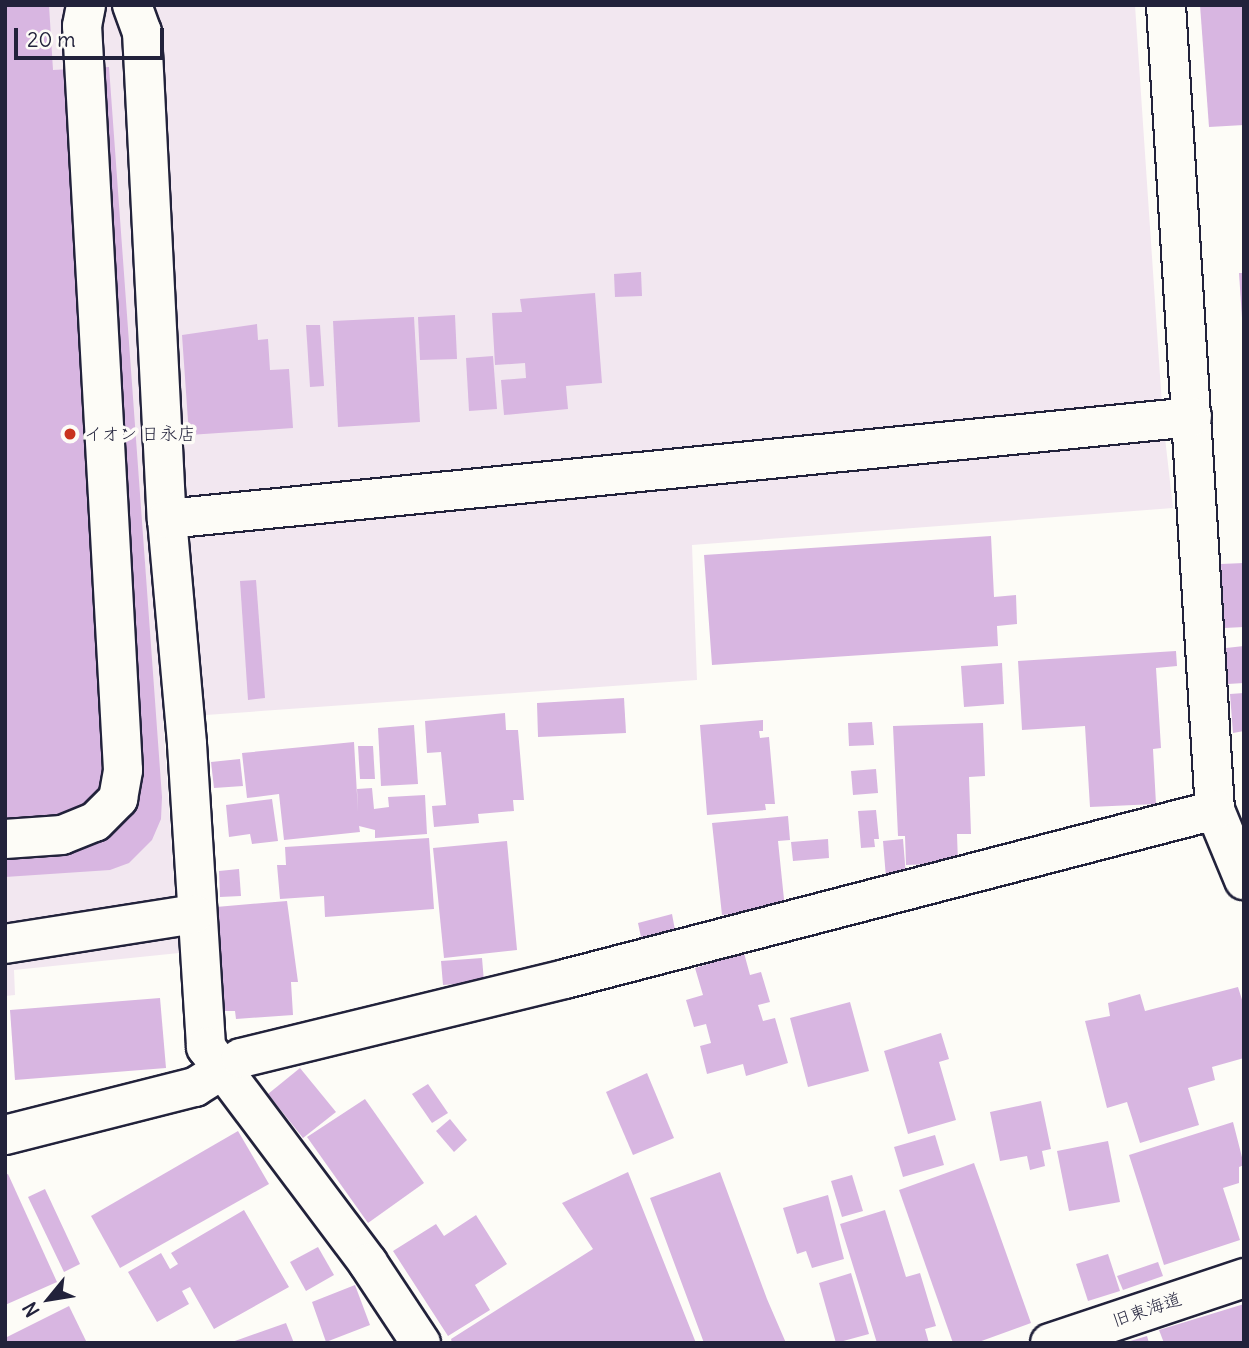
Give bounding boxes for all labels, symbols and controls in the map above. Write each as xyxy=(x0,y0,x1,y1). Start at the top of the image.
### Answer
scale bar xyxy=(18,14,168,58)
text: 20 m xyxy=(27,26,76,53)
place label: イオン 日永店 xyxy=(84,423,196,445)
marker: イオン 日永店 xyxy=(62,426,78,442)
north arrow xyxy=(14,1264,84,1334)
street label: 旧東海道 xyxy=(1109,1288,1185,1332)
text: N xyxy=(17,1298,44,1321)

